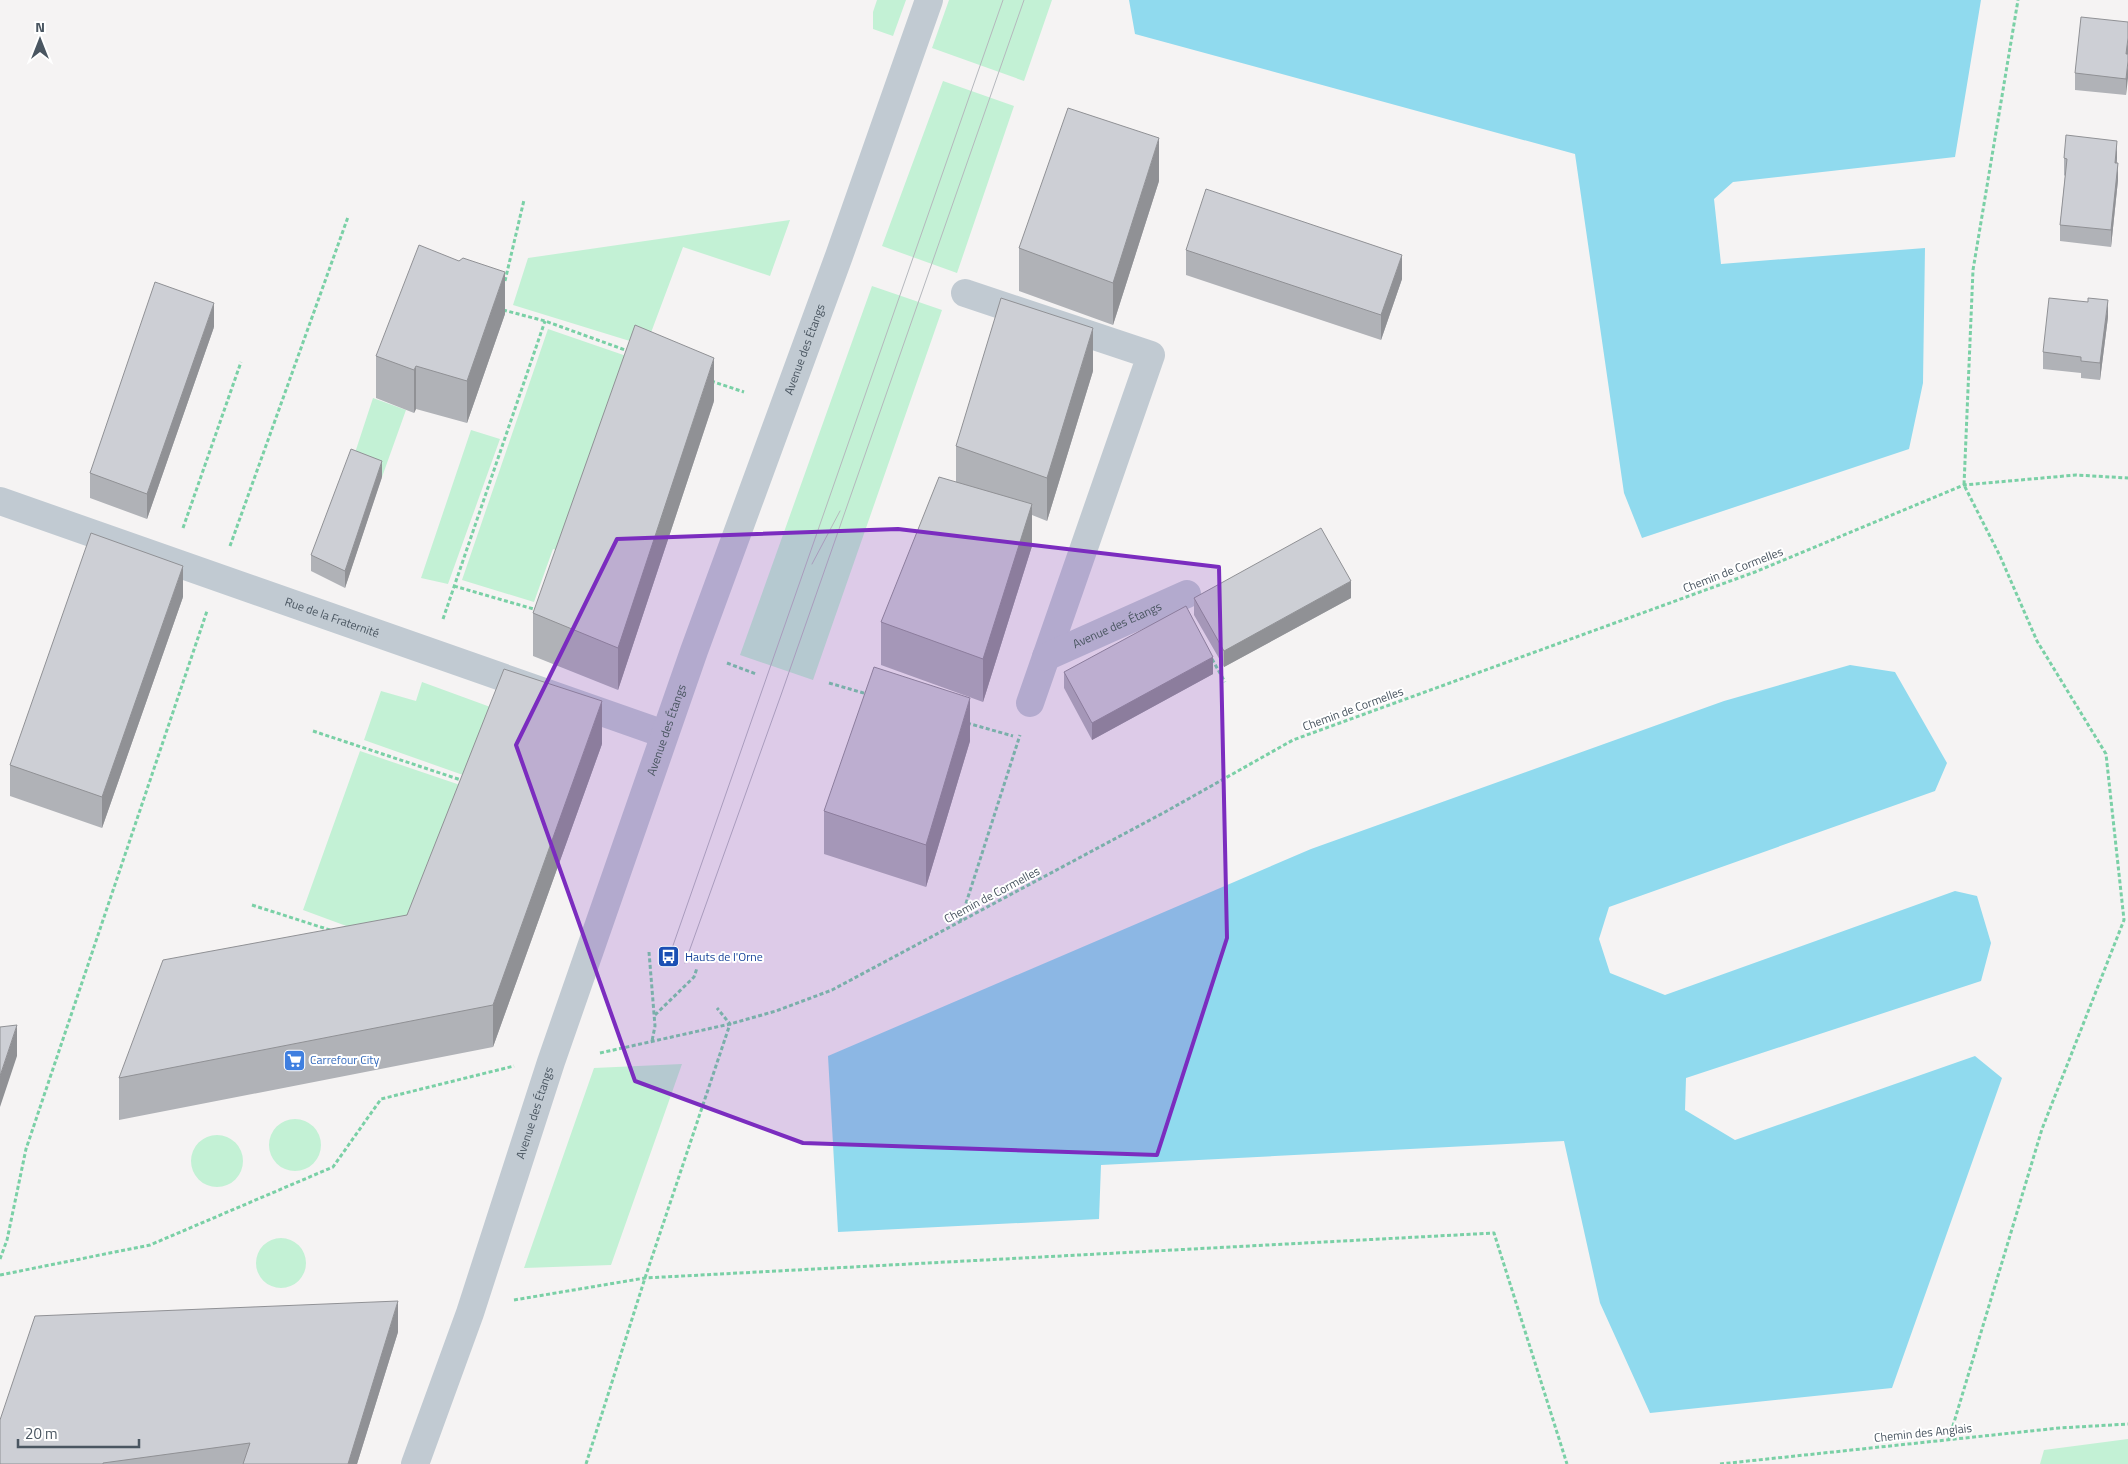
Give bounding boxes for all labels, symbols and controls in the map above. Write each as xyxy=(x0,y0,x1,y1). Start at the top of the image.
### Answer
north arrow xyxy=(15,15,65,65)
text: N xyxy=(35,16,45,37)
street label: Avenue des Étangs xyxy=(779,300,830,397)
street label: Chemin de Cormelles xyxy=(1680,542,1786,597)
street label: Rue de la Fraternité xyxy=(282,592,382,642)
street label: Avenue des Étangs xyxy=(1069,596,1165,653)
street label: Avenue des Étangs xyxy=(641,681,691,778)
street label: Chemin de Cormelles xyxy=(1300,681,1406,736)
street label: Chemin de Cormelles xyxy=(941,861,1043,928)
bus stop icon: Hauts de l'Orne xyxy=(657,945,681,969)
place label: Hauts de l'Orne xyxy=(685,947,763,966)
supermarket icon: Carrefour City xyxy=(282,1048,306,1072)
place label: Carrefour City xyxy=(310,1050,380,1069)
street label: Avenue des Étangs xyxy=(510,1064,558,1161)
scale bar xyxy=(18,1416,139,1448)
street label: Chemin des Anglais xyxy=(1873,1418,1973,1447)
text: 20 m xyxy=(25,1422,58,1445)

